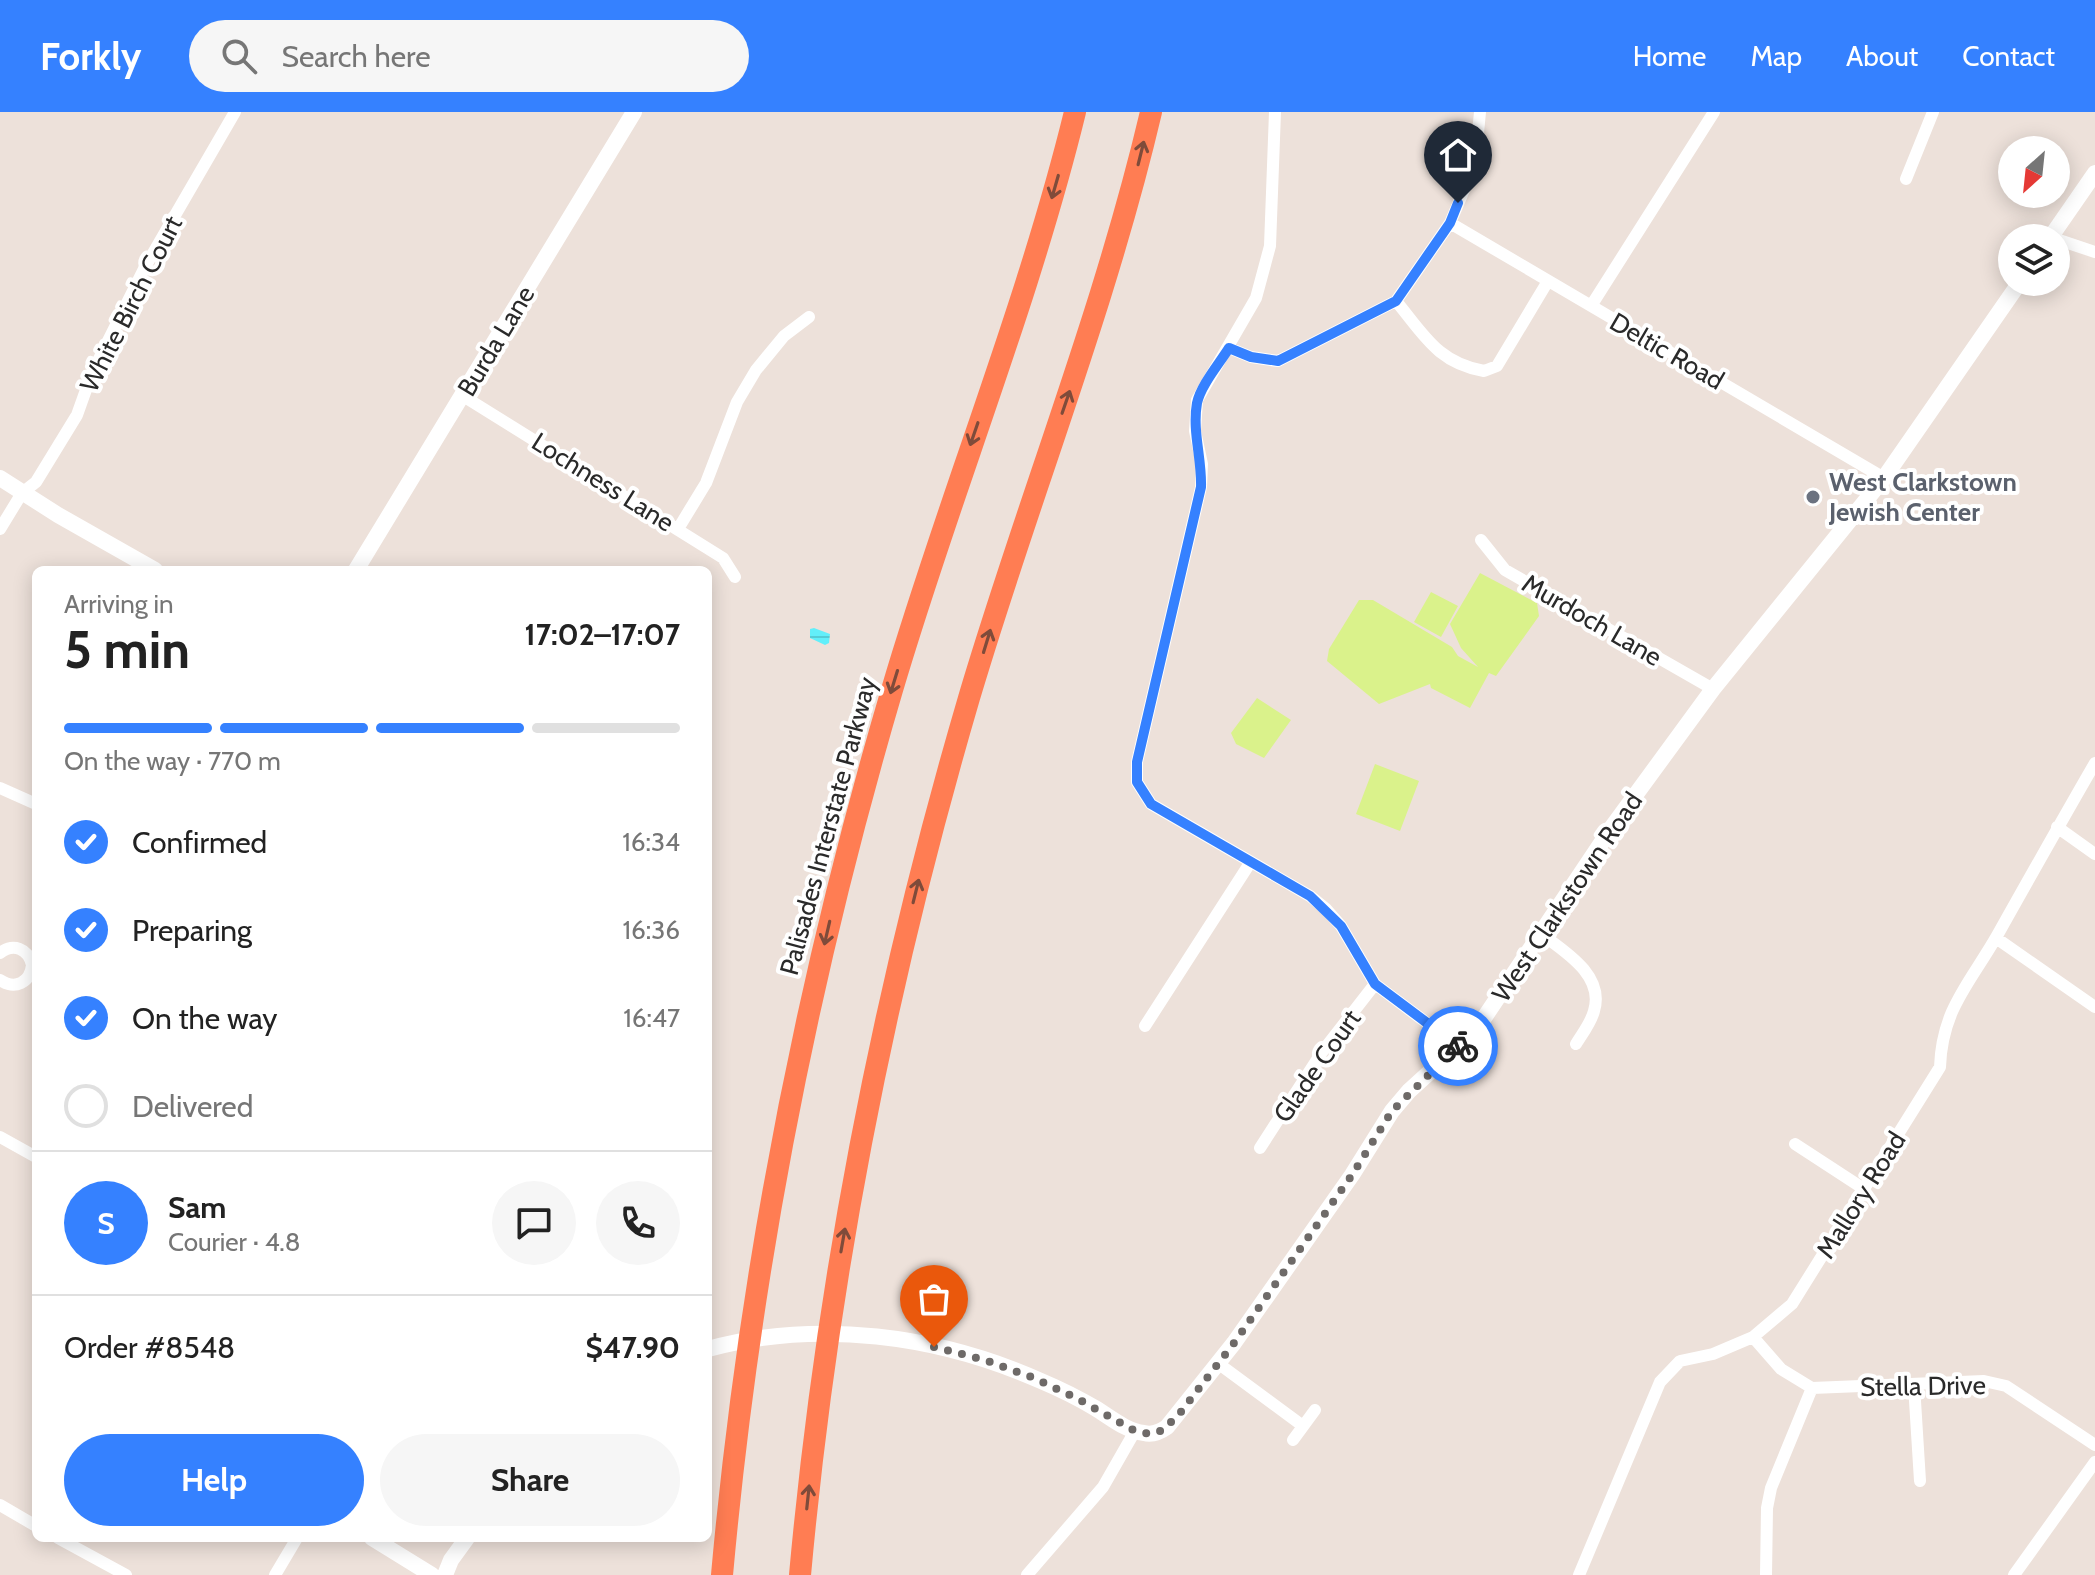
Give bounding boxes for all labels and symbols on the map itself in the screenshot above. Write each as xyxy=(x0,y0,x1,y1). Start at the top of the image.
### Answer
pin xyxy=(1424,121,1492,203)
north arrow xyxy=(1998,136,2070,208)
one-way arrow xyxy=(1134,141,1149,167)
one-way arrow xyxy=(1047,174,1062,200)
street label: White Birch Court xyxy=(73,211,189,397)
street label: Burda Lane xyxy=(451,280,541,402)
street label: Deltic Road xyxy=(1604,306,1730,396)
one-way arrow xyxy=(1059,390,1074,415)
one-way arrow xyxy=(966,422,981,447)
street label: Lochness Lane xyxy=(526,426,680,538)
place label: West Clarkstown Jewish Center xyxy=(1828,466,2017,528)
marker: West Clarkstown Jewish Center xyxy=(1804,488,1822,506)
street label: Murdoch Lane xyxy=(1516,567,1668,673)
one-way arrow xyxy=(980,629,995,654)
one-way arrow xyxy=(886,668,901,694)
street label: Palisades Interstate Parkway xyxy=(773,673,883,979)
street label: West Clarkstown Road xyxy=(1485,786,1649,1008)
one-way arrow xyxy=(910,879,925,905)
one-way arrow xyxy=(819,920,834,945)
street label: Glade Court xyxy=(1267,1003,1368,1128)
courier xyxy=(1418,1006,1498,1086)
street label: Mallory Road xyxy=(1809,1126,1913,1264)
one-way arrow xyxy=(837,1228,852,1253)
pin xyxy=(900,1265,968,1347)
street label: Stella Drive xyxy=(1860,1369,1986,1403)
one-way arrow xyxy=(800,1484,815,1511)

